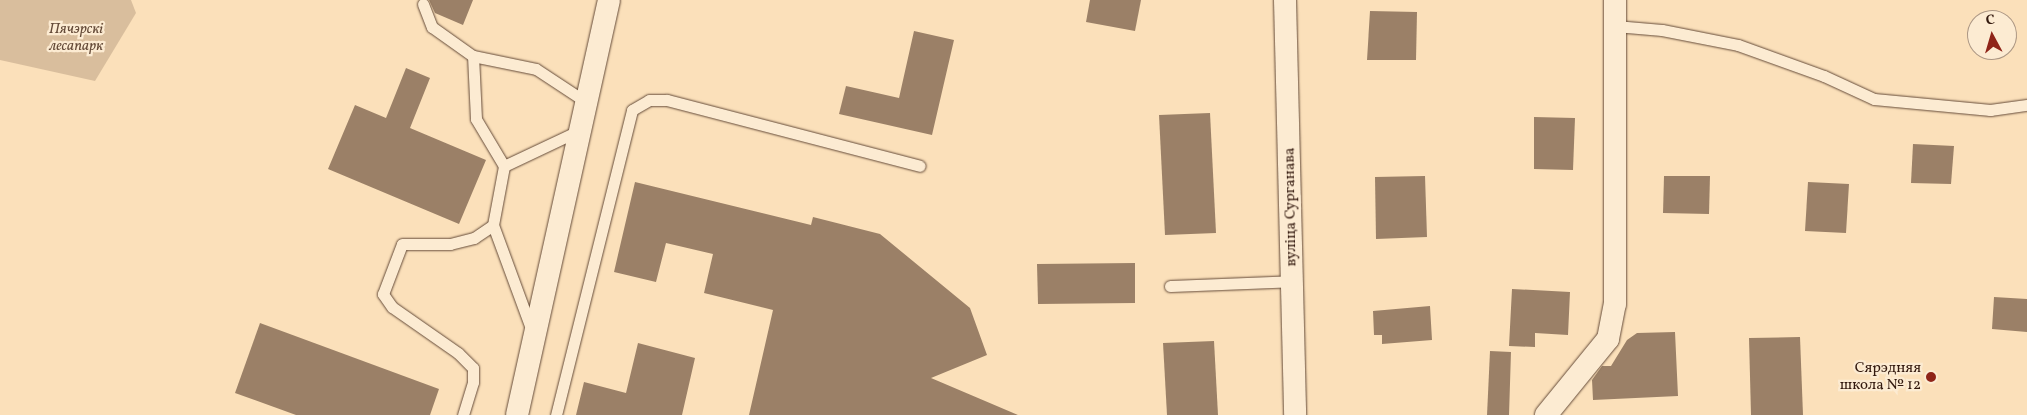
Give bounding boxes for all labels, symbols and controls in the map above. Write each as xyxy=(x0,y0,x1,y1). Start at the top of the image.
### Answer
north arrow xyxy=(1967,10,2017,60)
text: С xyxy=(1985,11,1996,30)
park label: Пячэрскі лесапарк xyxy=(49,20,103,55)
street label: вуліца Сурганава xyxy=(1281,147,1301,267)
place label: Сярэдняя школа № 12 xyxy=(1840,359,1921,394)
marker: Сярэдняя школа № 12 xyxy=(1925,371,1937,383)

